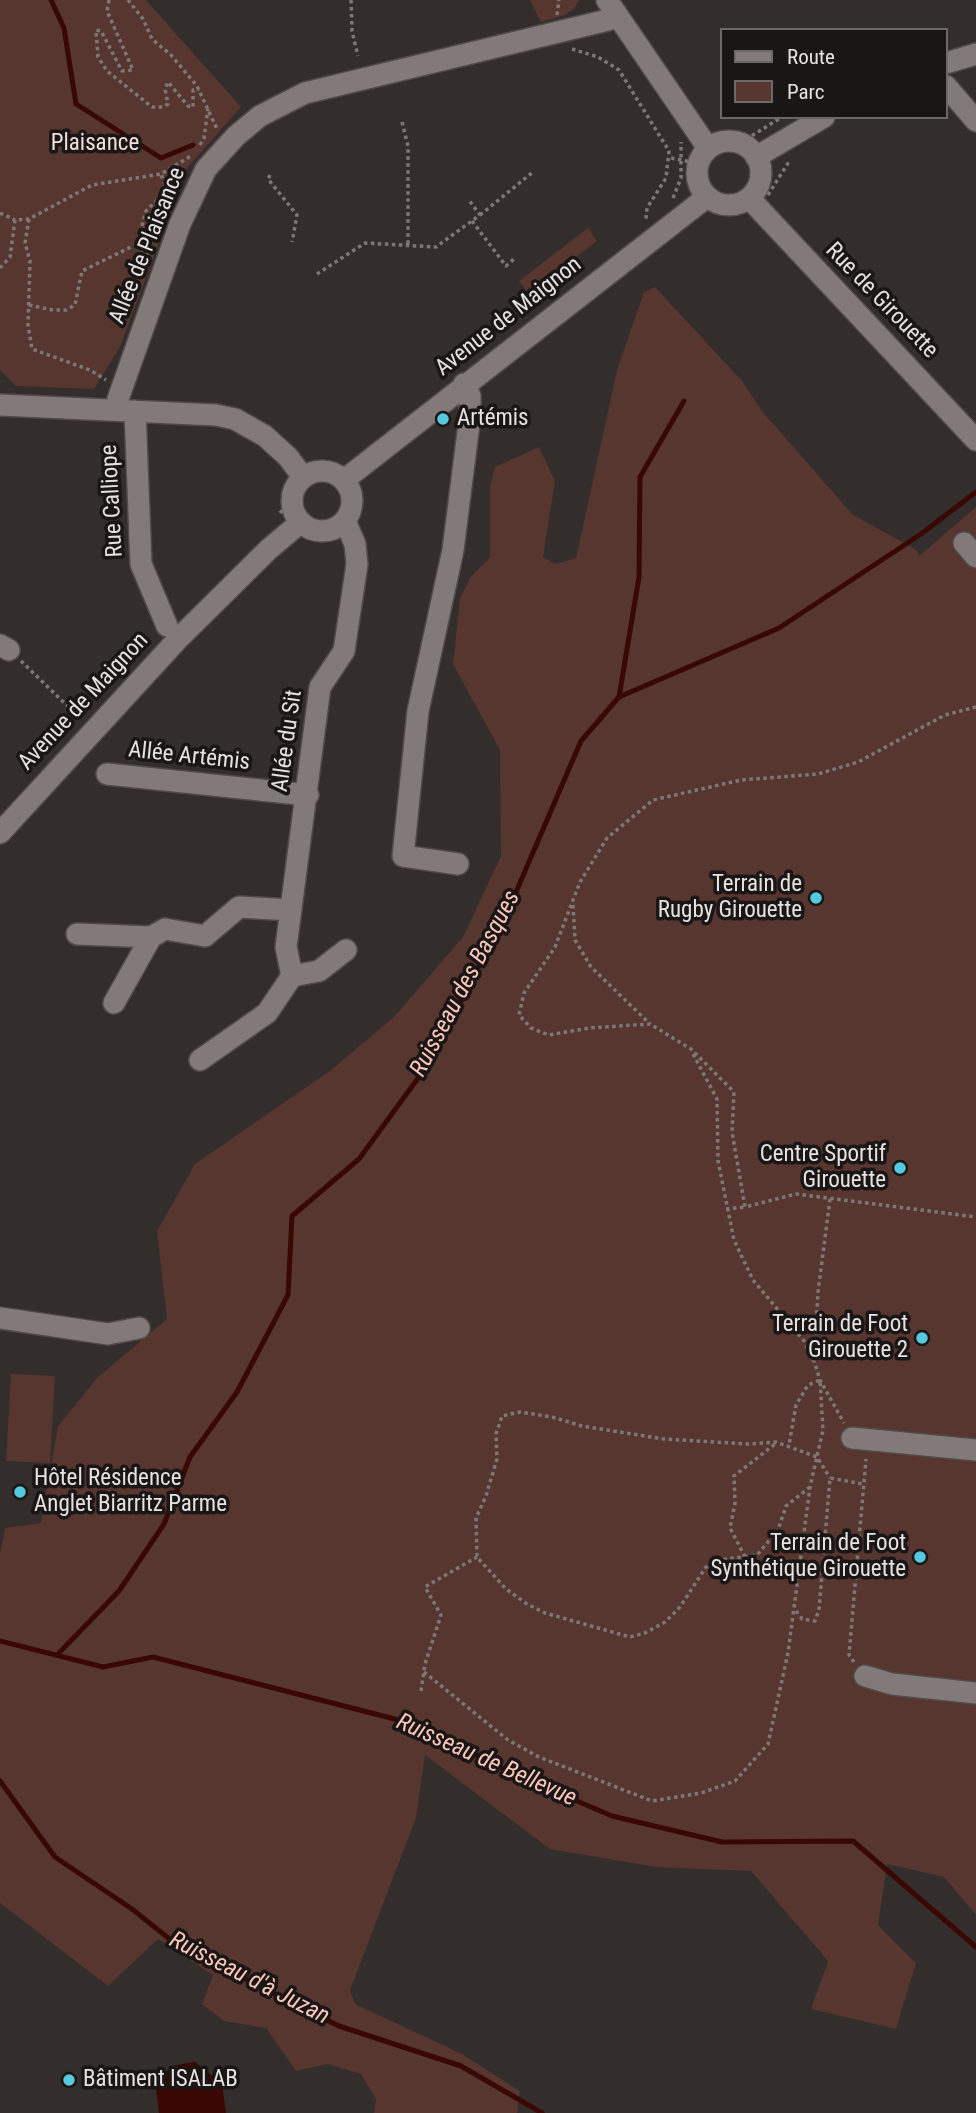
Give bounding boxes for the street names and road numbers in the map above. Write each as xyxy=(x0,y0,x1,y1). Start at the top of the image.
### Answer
street label: Allée de Plaisance xyxy=(104,164,192,328)
street label: Rue de Girouette xyxy=(819,237,943,365)
street label: Avenue de Maignon xyxy=(430,251,588,383)
street label: Rue Calliope xyxy=(96,444,130,558)
street label: Avenue de Maignon xyxy=(13,628,155,776)
street label: Allée du Sit xyxy=(267,688,309,794)
street label: Allée Artémis xyxy=(127,737,251,777)

